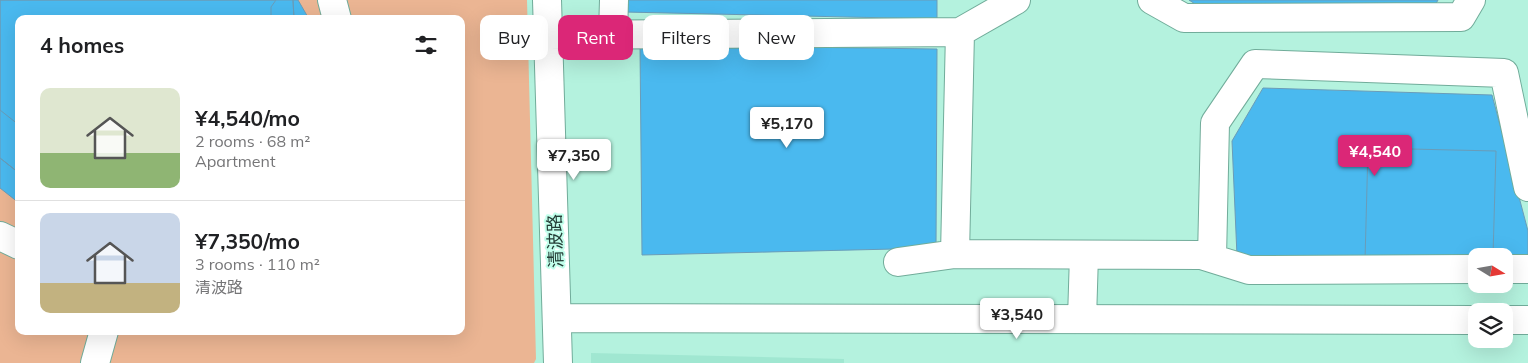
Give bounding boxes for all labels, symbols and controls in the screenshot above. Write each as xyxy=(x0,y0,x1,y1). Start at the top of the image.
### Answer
chip: Buy xyxy=(480,15,548,60)
chip: Rent xyxy=(558,15,633,60)
chip: Filters xyxy=(643,15,729,60)
chip: New xyxy=(739,15,814,60)
icon: filters xyxy=(412,31,440,59)
text: 4 homes xyxy=(40,32,124,58)
text: ¥4,540/mo xyxy=(195,105,300,131)
pin: ¥5,170 xyxy=(746,106,828,149)
icon: home xyxy=(80,108,140,168)
text: ¥5,170 xyxy=(761,113,813,133)
text: 2 rooms · 68 m² xyxy=(195,131,310,151)
pin: ¥4,540 xyxy=(1334,134,1416,177)
pin: ¥7,350 xyxy=(533,138,615,181)
text: ¥4,540 xyxy=(1349,141,1401,161)
text: ¥7,350 xyxy=(548,145,600,165)
text: Apartment xyxy=(195,151,276,171)
street label: 清波路 xyxy=(543,214,567,268)
text: ¥7,350/mo xyxy=(195,228,300,254)
icon: home xyxy=(80,233,140,293)
north arrow xyxy=(1468,248,1512,292)
map controls xyxy=(1468,248,1513,348)
text: 3 rooms · 110 m² xyxy=(195,254,320,274)
text: 清波路 xyxy=(195,277,243,297)
pin: ¥3,540 xyxy=(976,298,1058,340)
button: layers xyxy=(1468,303,1513,348)
text: ¥3,540 xyxy=(991,304,1043,324)

